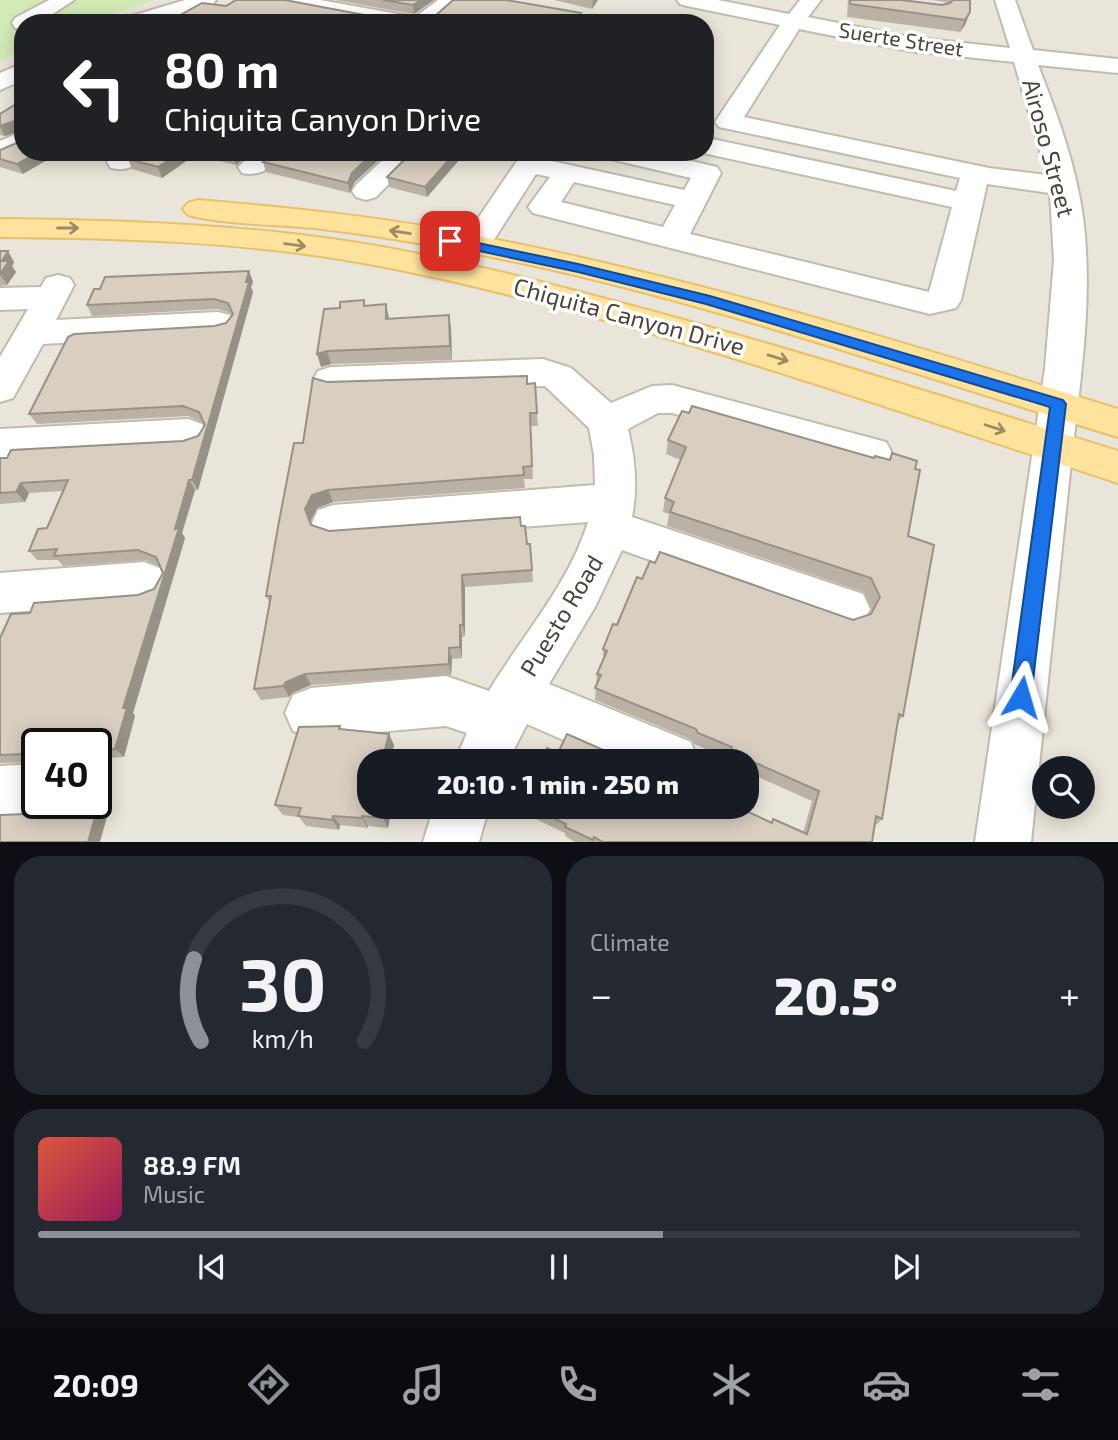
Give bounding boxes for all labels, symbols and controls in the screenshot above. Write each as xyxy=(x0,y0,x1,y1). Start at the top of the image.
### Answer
street label: Suerte Street xyxy=(837,16,965,61)
text: 80 m xyxy=(164,39,279,98)
icon: left xyxy=(49,42,140,133)
street label: Airoso Street xyxy=(1017,75,1082,220)
text: Chiquita Canyon Drive xyxy=(164,99,481,137)
pin xyxy=(420,211,480,271)
one-way arrow xyxy=(56,221,79,235)
icon: arrive xyxy=(431,222,469,260)
one-way arrow xyxy=(389,225,412,238)
one-way arrow xyxy=(283,239,306,252)
street label: Chiquita Canyon Drive xyxy=(511,271,748,360)
one-way arrow xyxy=(767,353,789,365)
one-way arrow xyxy=(984,422,1006,435)
street label: Puesto Road xyxy=(513,549,608,681)
position arrow xyxy=(984,660,1058,734)
speed limit sign: 40 xyxy=(21,728,112,819)
map controls xyxy=(1032,756,1095,819)
button: search xyxy=(1032,756,1095,819)
text: 20:10 · 1 min · 250 m xyxy=(437,768,679,799)
text: Climate xyxy=(590,928,670,956)
text: 30 xyxy=(239,939,327,1027)
text: 20.5° xyxy=(774,963,898,1025)
text: − xyxy=(590,971,612,1017)
text: + xyxy=(1059,971,1080,1017)
text: km/h xyxy=(252,1023,314,1053)
text: 88.9 FM xyxy=(143,1149,241,1180)
text: Music xyxy=(143,1180,205,1208)
icon: previous xyxy=(193,1248,231,1286)
icon: pause xyxy=(540,1248,578,1286)
icon: next xyxy=(887,1248,925,1286)
icon: directions xyxy=(244,1360,293,1409)
icon: music xyxy=(399,1360,448,1409)
icon: phone xyxy=(553,1360,602,1409)
icon: climate xyxy=(707,1360,756,1409)
icon: car xyxy=(862,1360,911,1409)
icon: filters xyxy=(1016,1360,1065,1409)
text: 20:09 xyxy=(53,1365,139,1403)

